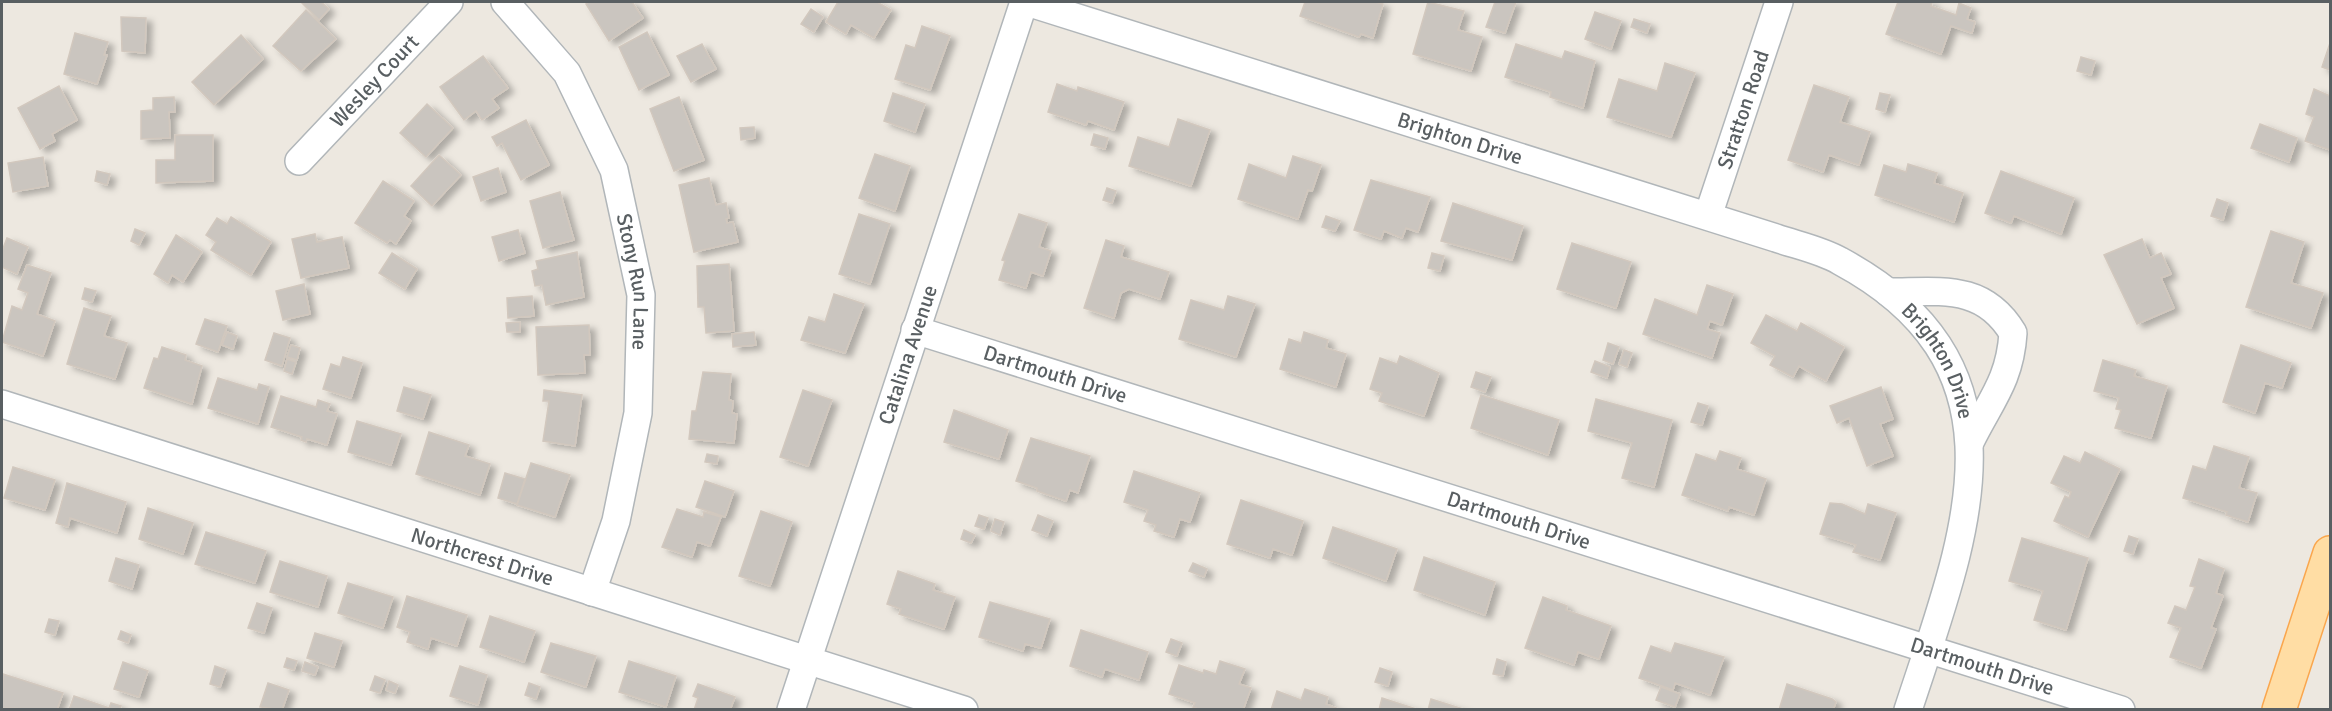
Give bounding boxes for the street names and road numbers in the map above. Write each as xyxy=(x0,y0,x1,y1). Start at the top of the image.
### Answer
street label: Wesley Court xyxy=(325,29,424,133)
street label: Stratton Road xyxy=(1711,47,1775,172)
street label: Brighton Drive xyxy=(1394,107,1526,170)
street label: Stony Run Lane xyxy=(611,211,654,351)
street label: Catalina Avenue xyxy=(873,282,943,428)
street label: Brighton Drive xyxy=(1896,297,1979,421)
street label: Dartmouth Drive xyxy=(980,339,1130,409)
street label: Dartmouth Drive xyxy=(1444,485,1594,555)
street label: Northcrest Drive xyxy=(408,522,557,592)
street label: Dartmouth Drive xyxy=(1907,631,2057,701)

